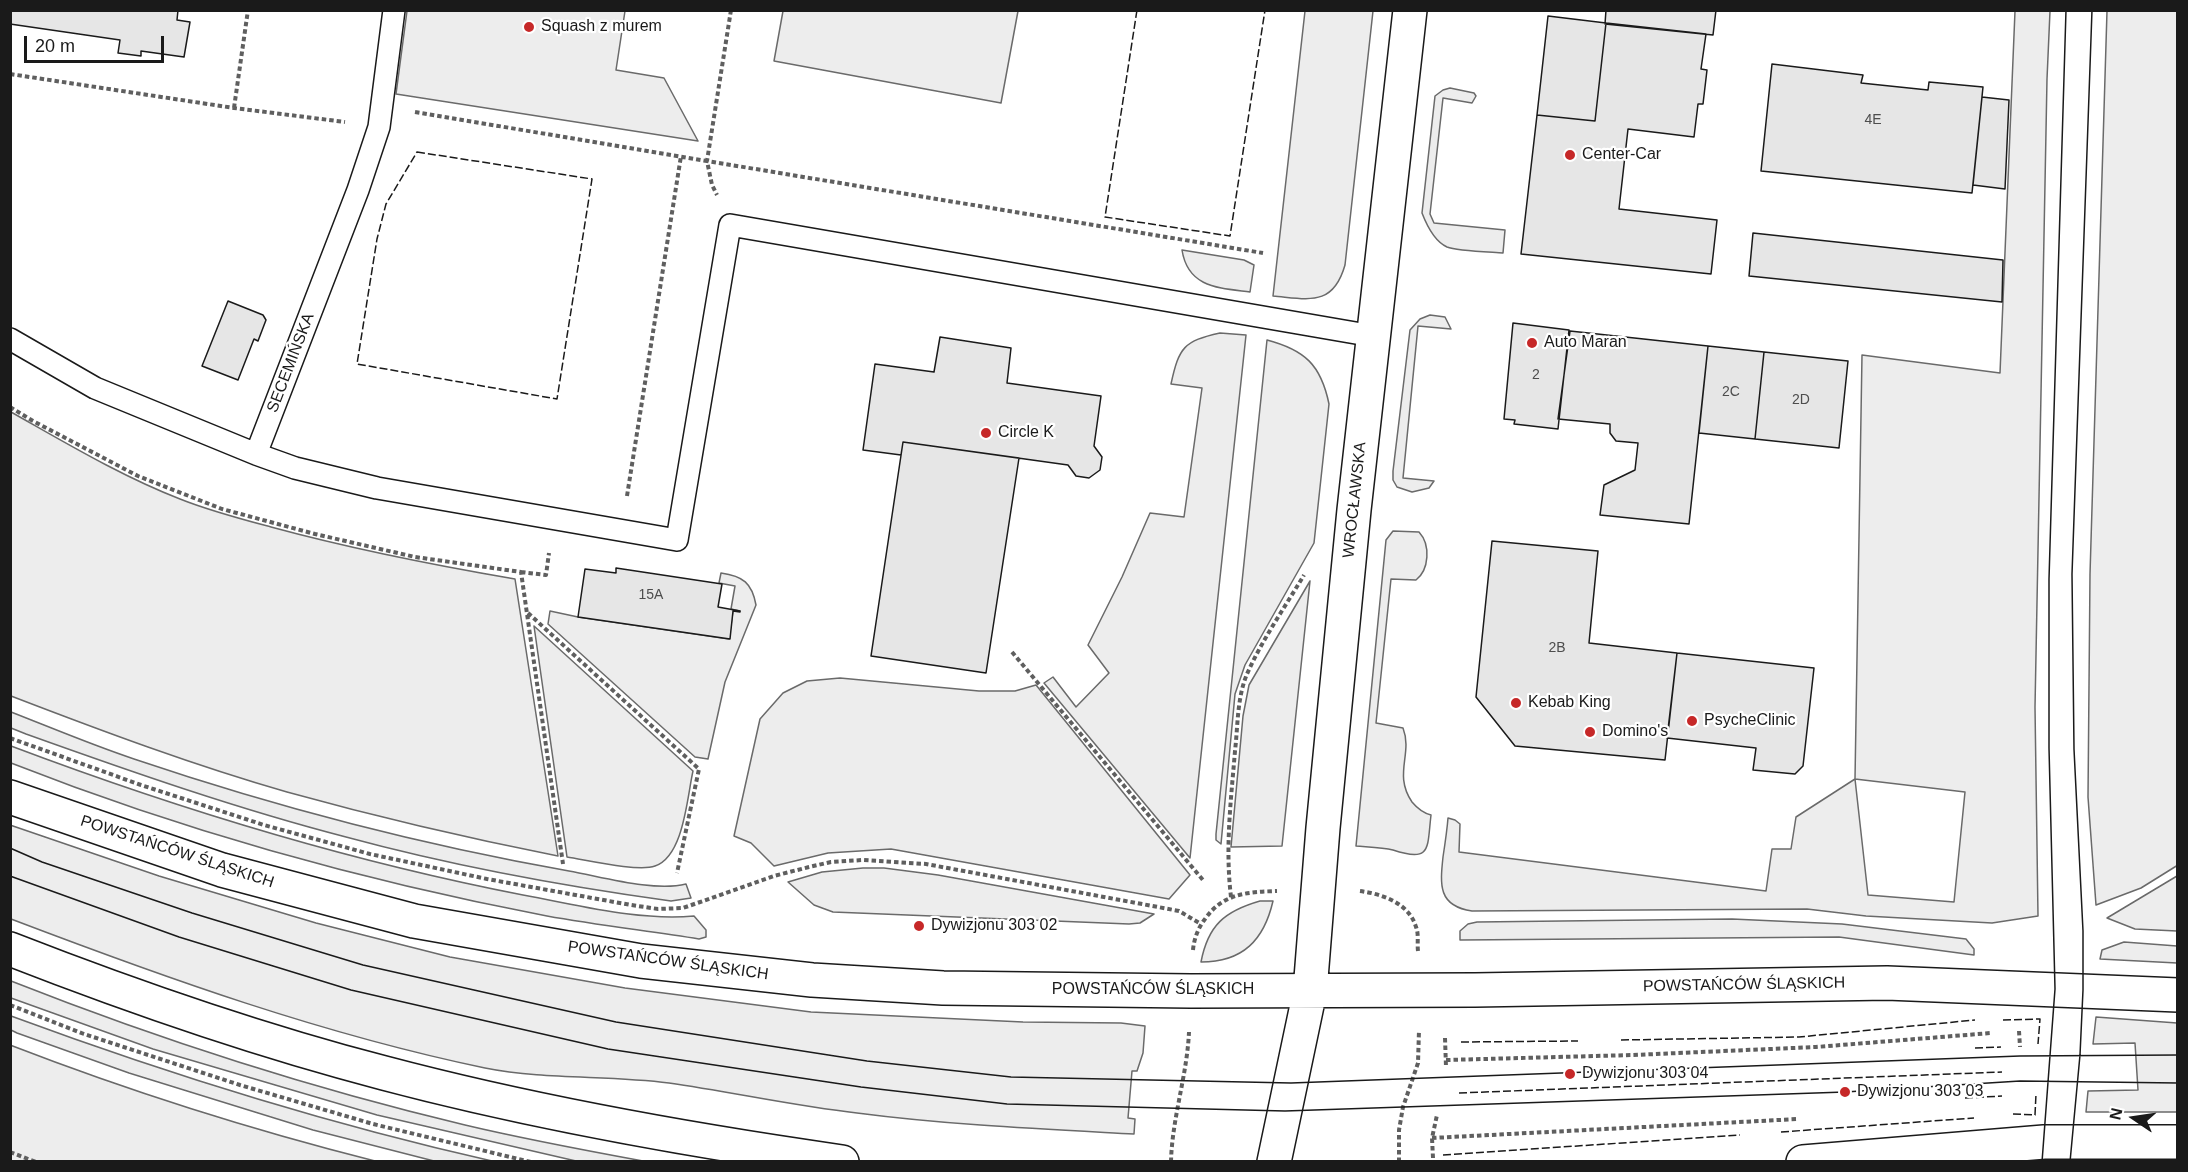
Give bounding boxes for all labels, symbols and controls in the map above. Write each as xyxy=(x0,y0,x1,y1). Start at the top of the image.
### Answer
place label: Squash z murem xyxy=(541,17,662,37)
marker: Squash z murem xyxy=(522,20,536,34)
scale bar xyxy=(27,24,166,62)
text: 20 m xyxy=(35,36,75,56)
house number: 4E xyxy=(1864,112,1882,128)
place label: Center-Car xyxy=(1582,145,1661,165)
marker: Center-Car xyxy=(1563,148,1577,162)
street label: SECEMIŃSKA xyxy=(263,311,319,415)
place label: Auto Maran xyxy=(1544,333,1627,353)
marker: Auto Maran xyxy=(1525,336,1539,350)
house number: 2 xyxy=(1532,367,1540,383)
house number: 2C xyxy=(1722,384,1740,400)
house number: 2D xyxy=(1792,392,1810,408)
place label: Circle K xyxy=(998,423,1054,443)
marker: Circle K xyxy=(979,426,993,440)
street label: WROCŁAWSKA xyxy=(1339,441,1371,559)
house number: 15A xyxy=(639,587,663,603)
house number: 2B xyxy=(1548,640,1566,656)
place label: Kebab King xyxy=(1528,693,1611,713)
marker: Kebab King xyxy=(1509,696,1523,710)
place label: PsycheClinic xyxy=(1704,711,1796,731)
marker: PsycheClinic xyxy=(1685,714,1699,728)
place label: Domino's xyxy=(1602,722,1668,742)
marker: Domino's xyxy=(1583,725,1597,739)
street label: POWSTAŃCÓW ŚLĄSKICH xyxy=(78,812,276,892)
place label: Dywizjonu 303 02 xyxy=(931,916,1057,936)
marker: Dywizjonu 303 02 xyxy=(912,919,926,933)
street label: POWSTAŃCÓW ŚLĄSKICH xyxy=(566,937,770,985)
street label: POWSTAŃCÓW ŚLĄSKICH xyxy=(1643,974,1845,996)
street label: POWSTAŃCÓW ŚLĄSKICH xyxy=(1052,980,1254,1000)
place label: Dywizjonu 303 04 xyxy=(1582,1064,1708,1084)
marker: Dywizjonu 303 04 xyxy=(1563,1067,1577,1081)
place label: Dywizjonu 303 03 xyxy=(1857,1082,1983,1102)
marker: Dywizjonu 303 03 xyxy=(1838,1085,1852,1099)
north arrow xyxy=(2104,1088,2164,1148)
text: N xyxy=(2106,1106,2126,1121)

